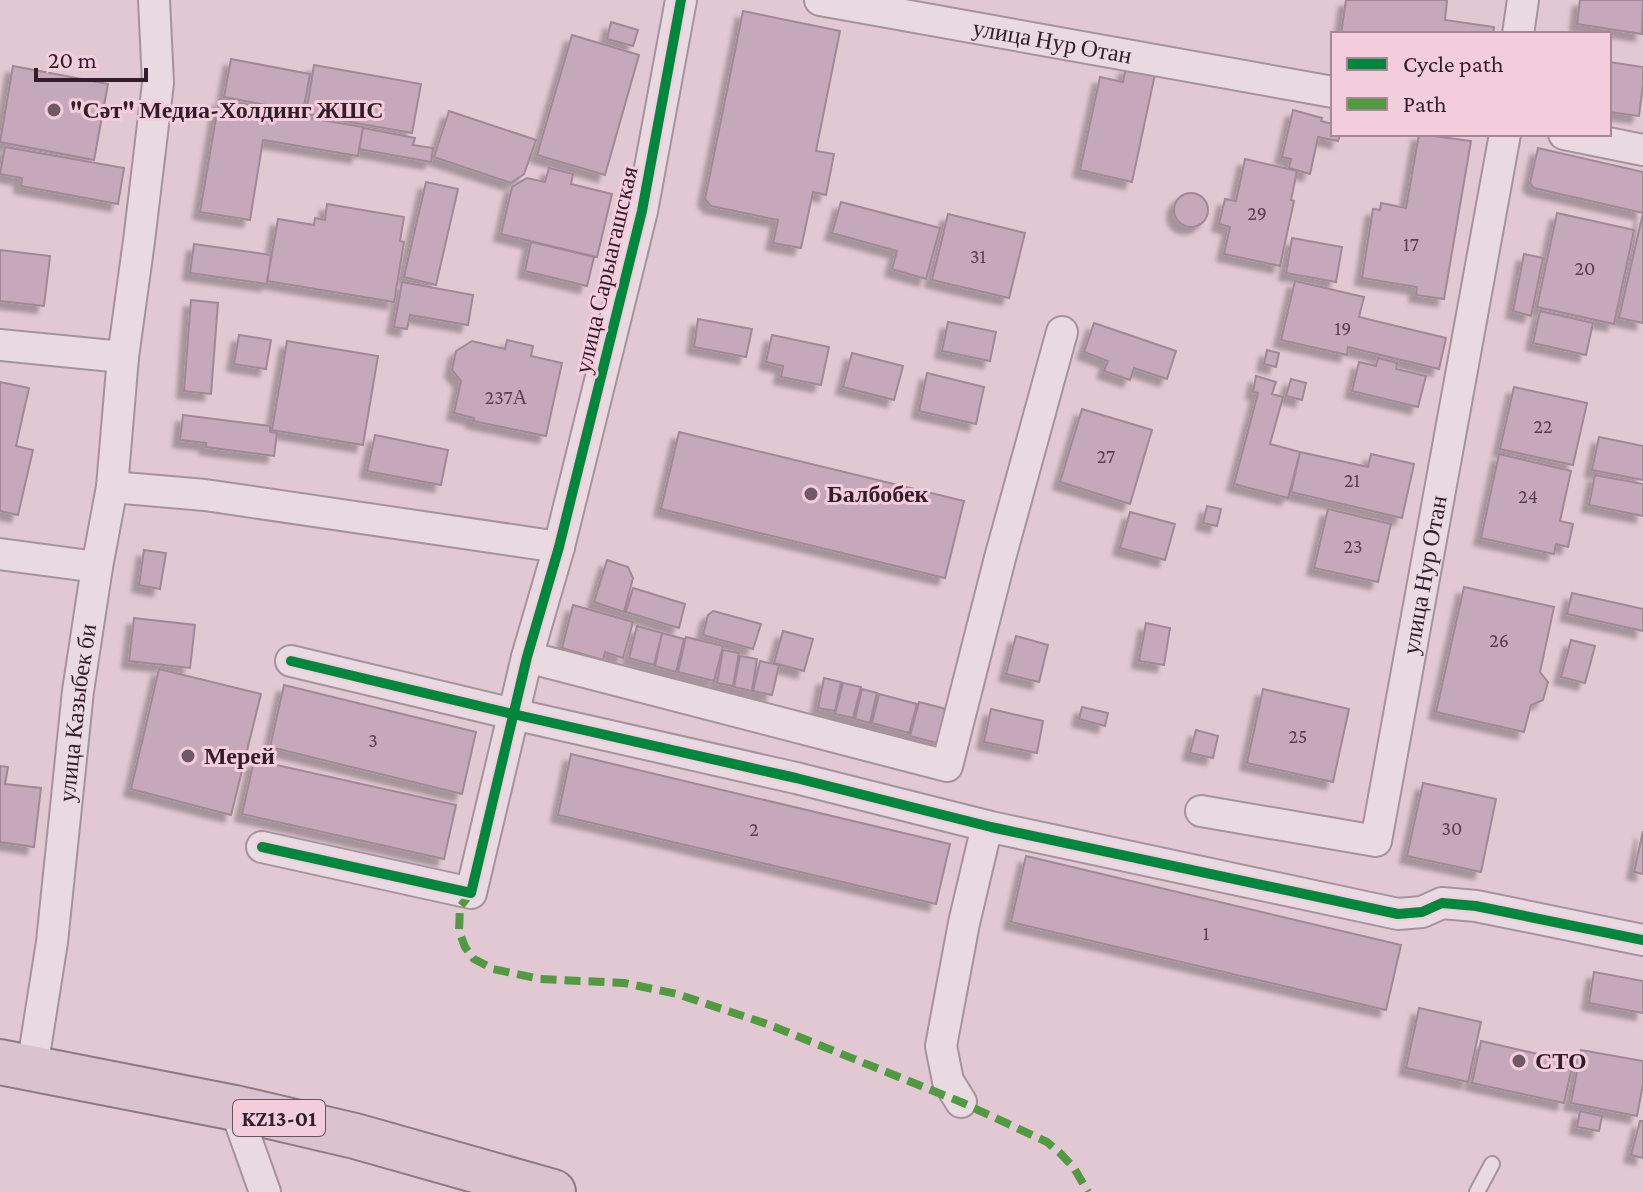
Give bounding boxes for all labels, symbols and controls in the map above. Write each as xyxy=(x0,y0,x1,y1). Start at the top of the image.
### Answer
street label: улица Нур Отан xyxy=(971,14,1134,69)
scale bar xyxy=(36,32,146,82)
legend xyxy=(1331,32,1611,136)
text: 20 m xyxy=(48,46,97,73)
text: Cycle path xyxy=(1403,50,1504,77)
text: Path xyxy=(1403,90,1447,117)
place label: "Сәт" Медиа-Холдинг ЖШС xyxy=(70,96,384,123)
marker: "Сәт" Медиа-Холдинг ЖШС xyxy=(45,101,63,119)
street label: улица Сарыагашская xyxy=(569,164,642,376)
house number: 29 xyxy=(1247,202,1267,224)
house number: 17 xyxy=(1403,233,1419,255)
house number: 31 xyxy=(970,245,986,267)
house number: 20 xyxy=(1575,257,1595,279)
house number: 19 xyxy=(1335,317,1351,339)
house number: 237А xyxy=(485,386,528,408)
house number: 22 xyxy=(1534,415,1552,437)
house number: 27 xyxy=(1097,445,1115,467)
house number: 21 xyxy=(1344,469,1360,491)
place label: Балбобек xyxy=(827,480,929,507)
marker: Балбобек xyxy=(802,485,820,503)
house number: 24 xyxy=(1518,485,1538,507)
street label: улица Нур Отан xyxy=(1396,493,1452,657)
house number: 23 xyxy=(1343,535,1363,557)
street label: улица Казыбек би xyxy=(53,622,101,803)
house number: 26 xyxy=(1489,629,1509,651)
house number: 25 xyxy=(1289,725,1307,747)
house number: 3 xyxy=(368,729,378,751)
place label: Мерей xyxy=(204,742,275,769)
marker: Мерей xyxy=(179,747,197,765)
house number: 30 xyxy=(1442,817,1462,839)
house number: 2 xyxy=(749,818,759,840)
house number: 1 xyxy=(1203,922,1209,944)
place label: СТО xyxy=(1535,1047,1587,1074)
marker: СТО xyxy=(1510,1052,1528,1070)
road number: KZ13-01 xyxy=(233,1100,325,1136)

